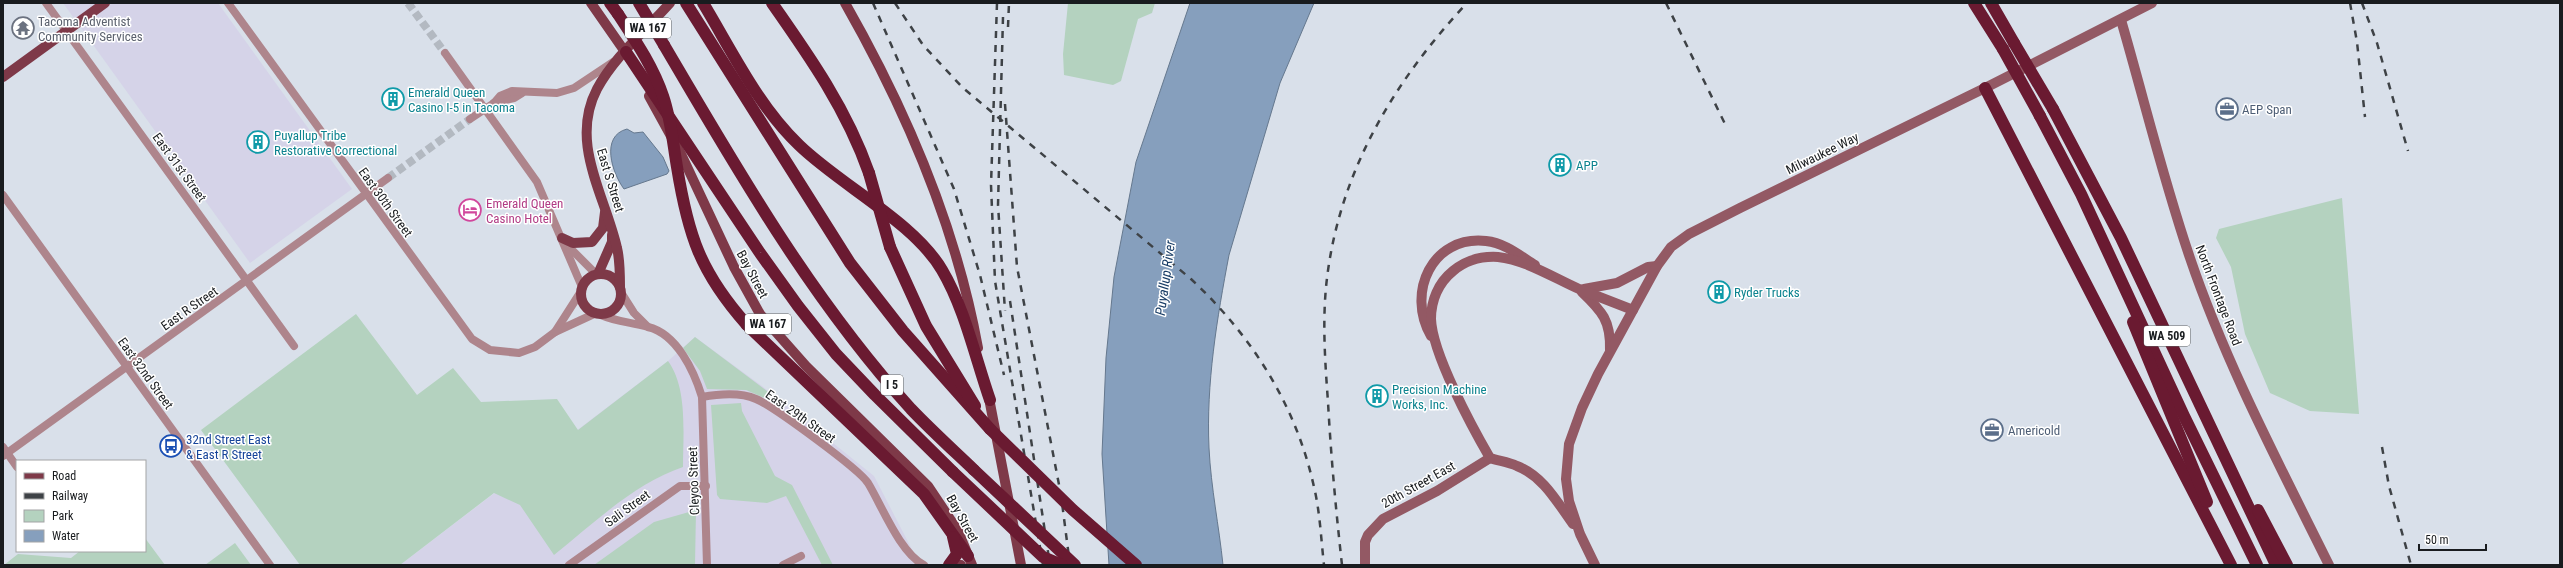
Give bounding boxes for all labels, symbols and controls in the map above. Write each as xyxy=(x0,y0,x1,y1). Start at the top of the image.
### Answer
place label: Tacoma Adventist Community Services xyxy=(38,14,143,44)
temple icon: Tacoma Adventist Community Services xyxy=(10,15,36,41)
road number: WA 167 xyxy=(625,18,671,38)
place label: Emerald Queen Casino I-5 in Tacoma xyxy=(408,85,515,115)
building icon: Emerald Queen Casino I-5 in Tacoma xyxy=(380,86,406,112)
office icon: AEP Span xyxy=(2214,96,2240,122)
place label: AEP Span xyxy=(2242,102,2292,117)
place label: Puyallup Tribe Restorative Correctional xyxy=(274,128,397,158)
building icon: Puyallup Tribe Restorative Correctional xyxy=(245,129,271,155)
street label: Milwaukee Way xyxy=(1783,129,1861,177)
street label: East 31st Street xyxy=(150,130,210,205)
street label: East S Street xyxy=(594,147,627,214)
building icon: APP xyxy=(1547,152,1573,178)
place label: APP xyxy=(1576,158,1598,173)
street label: East 30th Street xyxy=(355,165,416,240)
place label: Emerald Queen Casino Hotel xyxy=(486,196,563,226)
hotel icon: Emerald Queen Casino Hotel xyxy=(457,197,483,223)
water label: Puyallup River xyxy=(1152,239,1178,316)
street label: North Frontage Road xyxy=(2192,243,2245,348)
street label: Bay Street xyxy=(734,248,771,301)
building icon: Ryder Trucks xyxy=(1706,279,1732,305)
street label: East R Street xyxy=(158,283,221,333)
place label: Ryder Trucks xyxy=(1734,285,1800,300)
road number: WA 167 xyxy=(745,314,791,334)
road number: WA 509 xyxy=(2144,326,2190,346)
street label: East 32nd Street xyxy=(115,335,177,412)
road number: I 5 xyxy=(881,375,903,395)
place label: Precision Machine Works, Inc. xyxy=(1392,382,1487,412)
building icon: Precision Machine Works, Inc. xyxy=(1364,383,1390,409)
street label: East 29th Street xyxy=(763,387,839,446)
office icon: Americold xyxy=(1979,417,2005,443)
place label: Americold xyxy=(2008,423,2060,438)
place label: 32nd Street East & East R Street xyxy=(186,432,271,462)
bus stop icon: 32nd Street East & East R Street xyxy=(158,433,184,459)
street label: Cleyoo Street xyxy=(685,447,702,515)
street label: 20th Street East xyxy=(1379,458,1458,511)
legend xyxy=(16,460,146,552)
text: Road xyxy=(52,469,76,483)
street label: Sali Street xyxy=(602,487,653,530)
text: Railway xyxy=(52,489,88,503)
street label: Bay Street xyxy=(943,492,982,545)
text: Park xyxy=(52,509,74,523)
scale bar xyxy=(2419,526,2486,552)
text: Water xyxy=(52,529,80,543)
text: 50 m xyxy=(2425,533,2449,547)

